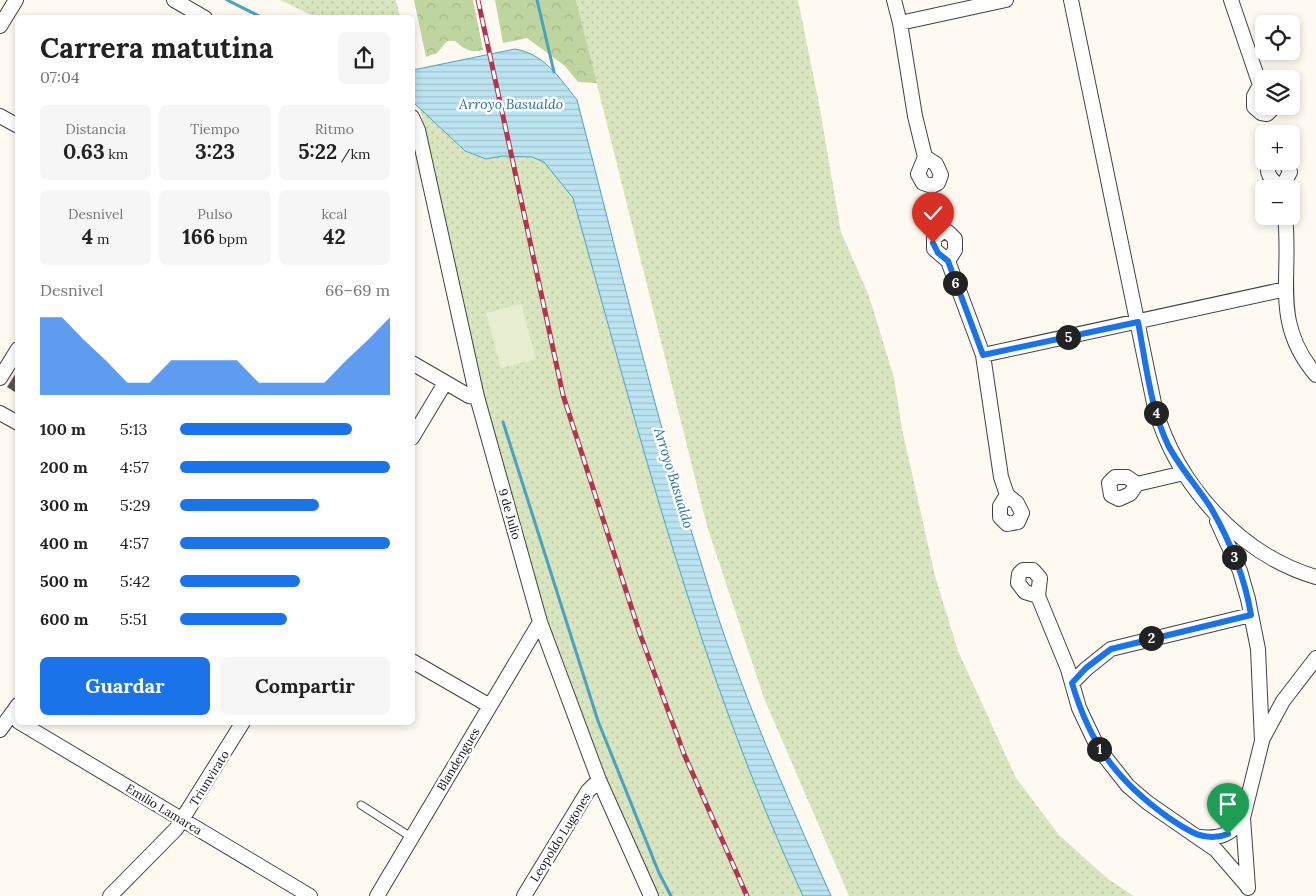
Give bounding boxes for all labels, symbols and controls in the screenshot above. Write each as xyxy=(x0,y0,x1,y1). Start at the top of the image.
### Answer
map controls xyxy=(1255,15,1300,225)
button: locate xyxy=(1255,15,1300,60)
text: Carrera matutina xyxy=(40,30,273,66)
button: share xyxy=(338,32,390,84)
text: 07:04 xyxy=(40,67,80,87)
button: layers xyxy=(1255,70,1300,115)
water label: Arroyo Basualdo xyxy=(458,95,563,113)
text: Distancia xyxy=(65,120,126,138)
text: Tiempo xyxy=(190,120,240,138)
text: Ritmo xyxy=(315,120,354,138)
button: + xyxy=(1255,125,1300,170)
text: 0.63 xyxy=(63,138,105,165)
text: 3:23 xyxy=(195,138,235,165)
text: 5:22 xyxy=(298,138,337,165)
text: km xyxy=(105,145,128,163)
text: /km xyxy=(337,145,371,163)
button: − xyxy=(1255,180,1300,225)
pin xyxy=(912,192,954,243)
icon: check xyxy=(919,199,947,227)
text: Desnivel xyxy=(68,205,123,223)
text: Pulso xyxy=(197,205,233,223)
text: kcal xyxy=(321,205,347,223)
text: 4 xyxy=(82,223,93,250)
text: 166 xyxy=(182,223,215,250)
text: 42 xyxy=(323,223,346,250)
text: m xyxy=(93,230,110,248)
text: bpm xyxy=(215,230,248,248)
pin: 6 xyxy=(942,270,968,296)
text: 6 xyxy=(951,274,960,292)
text: Desnivel xyxy=(40,280,103,300)
text: 66–69 m xyxy=(325,280,390,300)
pin: 5 xyxy=(1056,324,1080,350)
text: 5 xyxy=(1065,328,1072,346)
pin: 4 xyxy=(1144,400,1168,426)
text: 4 xyxy=(1153,404,1160,422)
text: 100 m xyxy=(40,419,86,439)
text: 5:13 xyxy=(120,419,147,439)
water label: Arroyo Basualdo xyxy=(650,425,698,530)
text: 200 m xyxy=(40,457,88,477)
text: 4:57 xyxy=(120,457,149,477)
street label: 9 de Julio xyxy=(496,487,524,541)
text: 300 m xyxy=(40,495,88,515)
text: 5:29 xyxy=(120,495,151,515)
text: 400 m xyxy=(40,533,88,553)
text: 4:57 xyxy=(120,533,149,553)
pin: 3 xyxy=(1222,544,1246,570)
text: 3 xyxy=(1231,548,1238,566)
text: 500 m xyxy=(40,571,88,591)
text: 5:42 xyxy=(120,571,150,591)
text: 600 m xyxy=(40,609,88,629)
text: 5:51 xyxy=(120,609,147,629)
pin: 2 xyxy=(1138,626,1164,650)
text: 2 xyxy=(1148,629,1155,647)
button: Guardar xyxy=(40,657,210,715)
button: Compartir xyxy=(220,657,390,715)
street label: Blandengues xyxy=(433,724,483,793)
pin: 1 xyxy=(1086,736,1112,762)
text: 1 xyxy=(1097,740,1102,758)
street label: Triunvirato xyxy=(186,747,232,809)
street label: Emilio Lamarca xyxy=(123,780,205,838)
pin xyxy=(1207,783,1249,834)
street label: Leopoldo Lugones xyxy=(527,789,594,884)
icon: arrive xyxy=(1214,790,1242,818)

